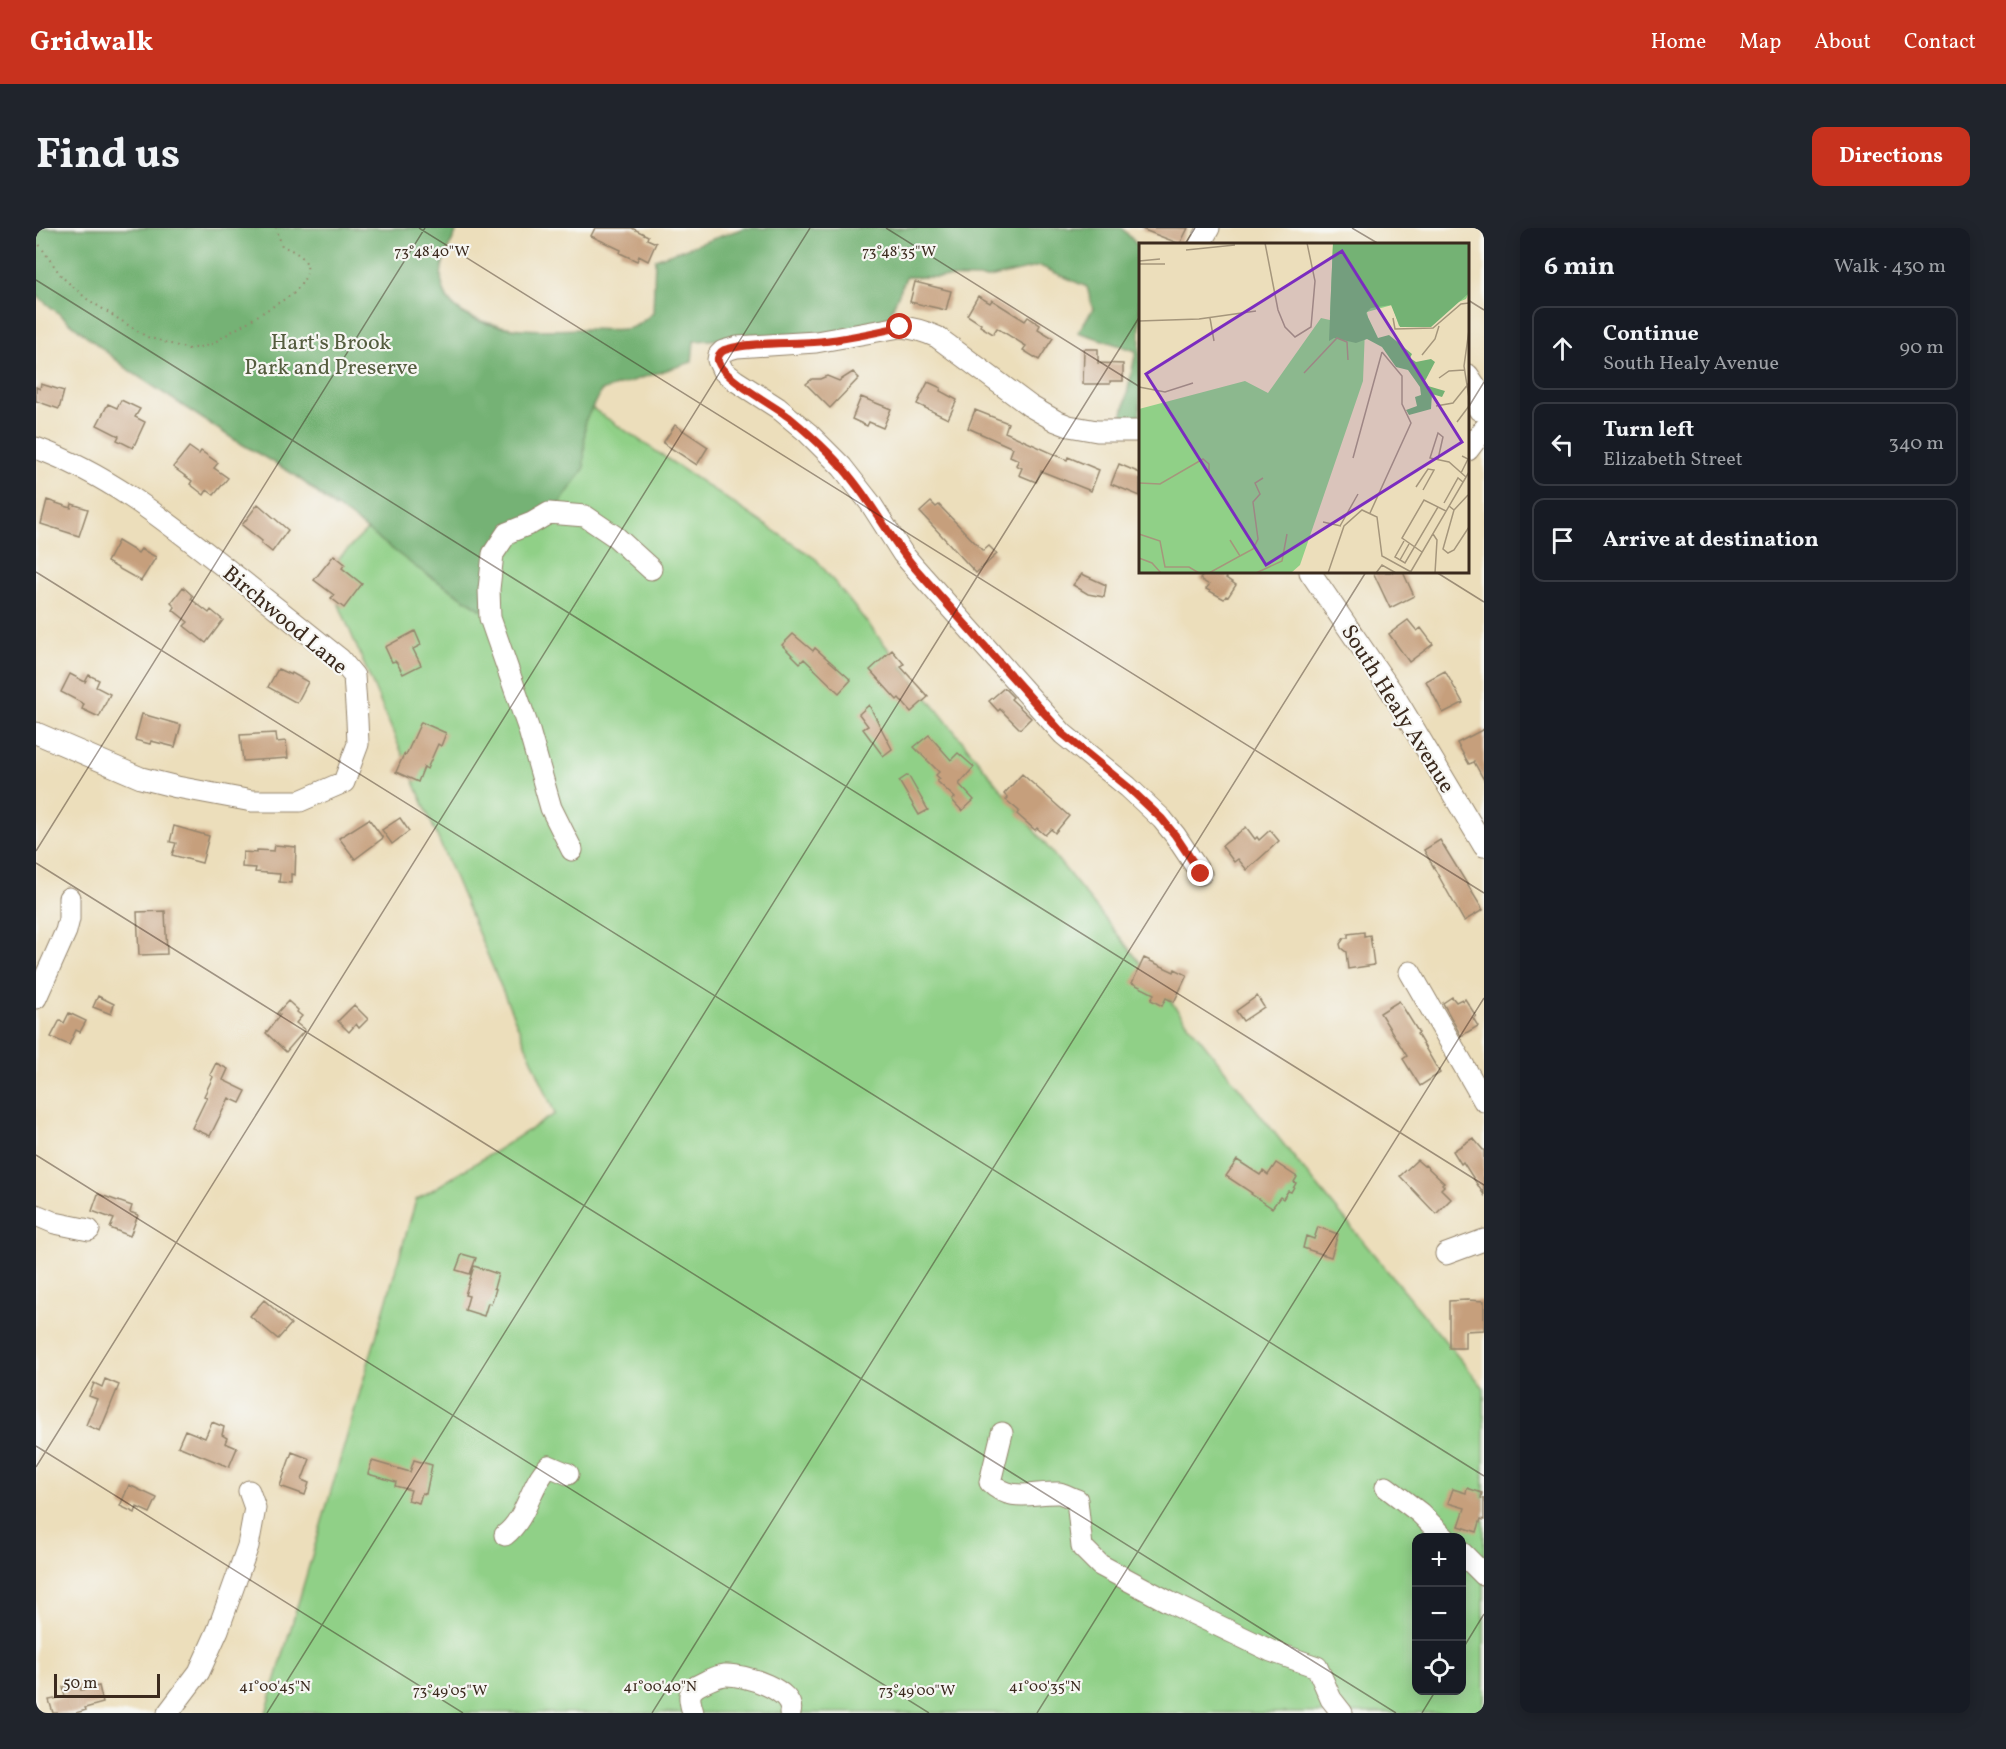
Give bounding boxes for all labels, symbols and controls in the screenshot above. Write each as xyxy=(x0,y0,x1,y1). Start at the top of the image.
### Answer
text: Gridwalk xyxy=(30,23,153,62)
text: Home xyxy=(1651,28,1706,57)
text: Map xyxy=(1739,28,1781,57)
text: About xyxy=(1814,28,1871,57)
text: Contact xyxy=(1904,28,1976,57)
text: Find us xyxy=(36,127,180,186)
button: Directions xyxy=(1812,127,1970,186)
text: 73°48'40"W xyxy=(394,242,470,263)
text: 73°48'35"W xyxy=(862,242,936,263)
inset map xyxy=(1139,243,1469,573)
text: 6 min xyxy=(1544,249,1615,285)
text: Walk · 430 m xyxy=(1834,253,1946,281)
route start xyxy=(886,313,912,339)
text: Continue xyxy=(1603,319,1699,350)
park label: Hart's Brook Park and Preserve xyxy=(244,328,418,384)
icon: ahead xyxy=(1546,332,1579,365)
text: 90 m xyxy=(1900,334,1944,362)
text: South Healy Avenue xyxy=(1603,350,1779,378)
text: Turn left xyxy=(1603,415,1694,446)
icon: left xyxy=(1546,428,1579,461)
text: 340 m xyxy=(1888,430,1944,458)
text: Elizabeth Street xyxy=(1603,446,1743,474)
icon: arrive xyxy=(1546,524,1579,557)
text: Arrive at destination xyxy=(1603,525,1819,556)
street label: Birchwood Lane xyxy=(215,559,354,683)
street label: South Healy Avenue xyxy=(1332,619,1461,800)
route end xyxy=(1187,860,1213,886)
map controls xyxy=(1412,1533,1466,1695)
button: + xyxy=(1412,1533,1466,1587)
button: − xyxy=(1412,1587,1466,1641)
button: locate xyxy=(1412,1641,1466,1695)
scale bar xyxy=(54,1671,160,1698)
text: 50 m xyxy=(63,1673,97,1695)
text: 41°00'45"N xyxy=(239,1677,311,1698)
text: 41°00'40"N xyxy=(623,1677,697,1698)
text: 41°00'35"N xyxy=(1009,1677,1081,1698)
text: 73°49'05"W xyxy=(413,1681,487,1702)
text: 73°49'00"W xyxy=(879,1681,955,1702)

